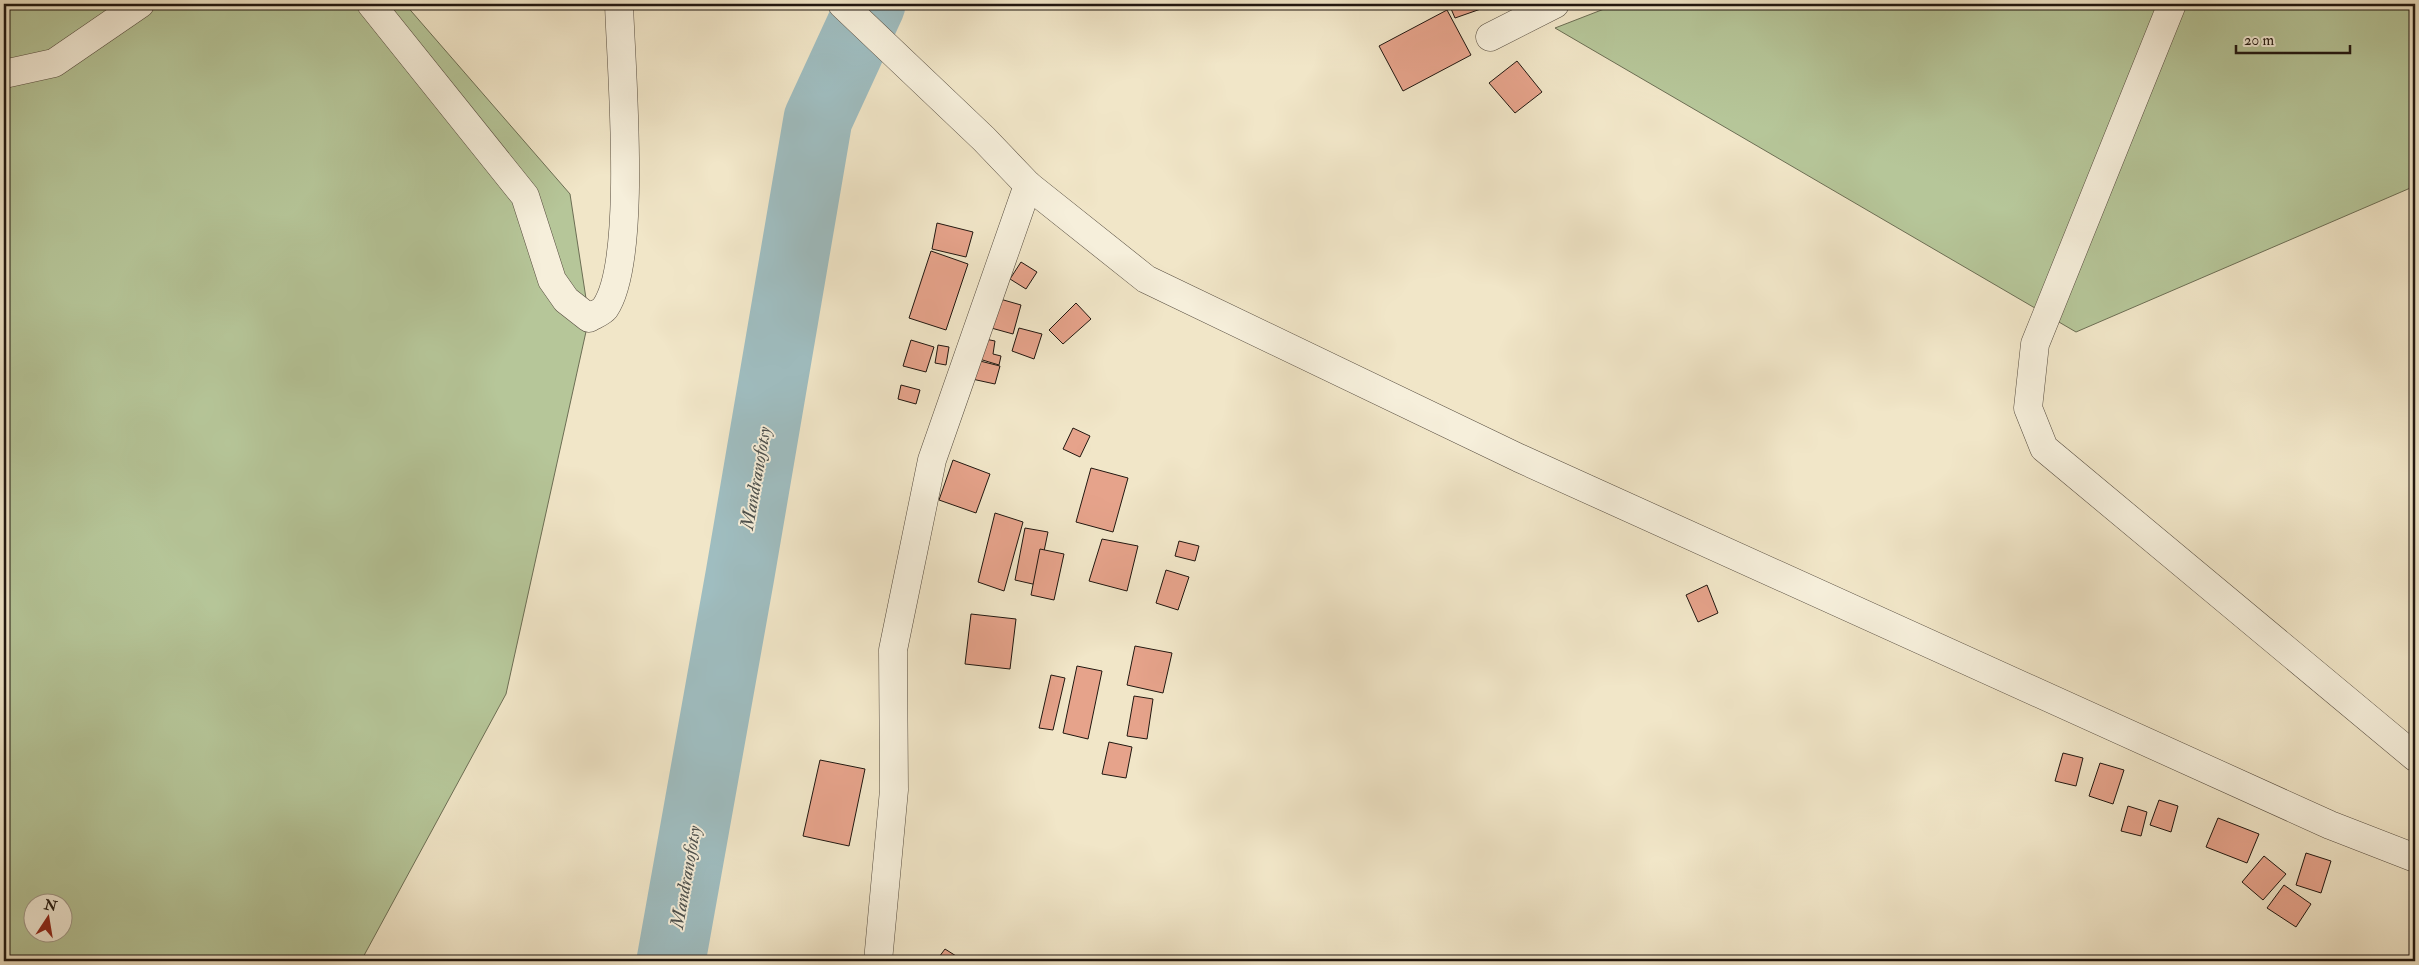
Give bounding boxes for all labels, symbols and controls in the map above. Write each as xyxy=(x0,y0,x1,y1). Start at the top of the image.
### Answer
scale bar xyxy=(2236,22,2350,54)
text: 20 m xyxy=(2244,31,2274,50)
water label: Mandranofotsy xyxy=(735,424,777,533)
water label: Mandranofotsy xyxy=(665,823,707,932)
north arrow xyxy=(22,892,72,942)
text: N xyxy=(42,896,59,915)

